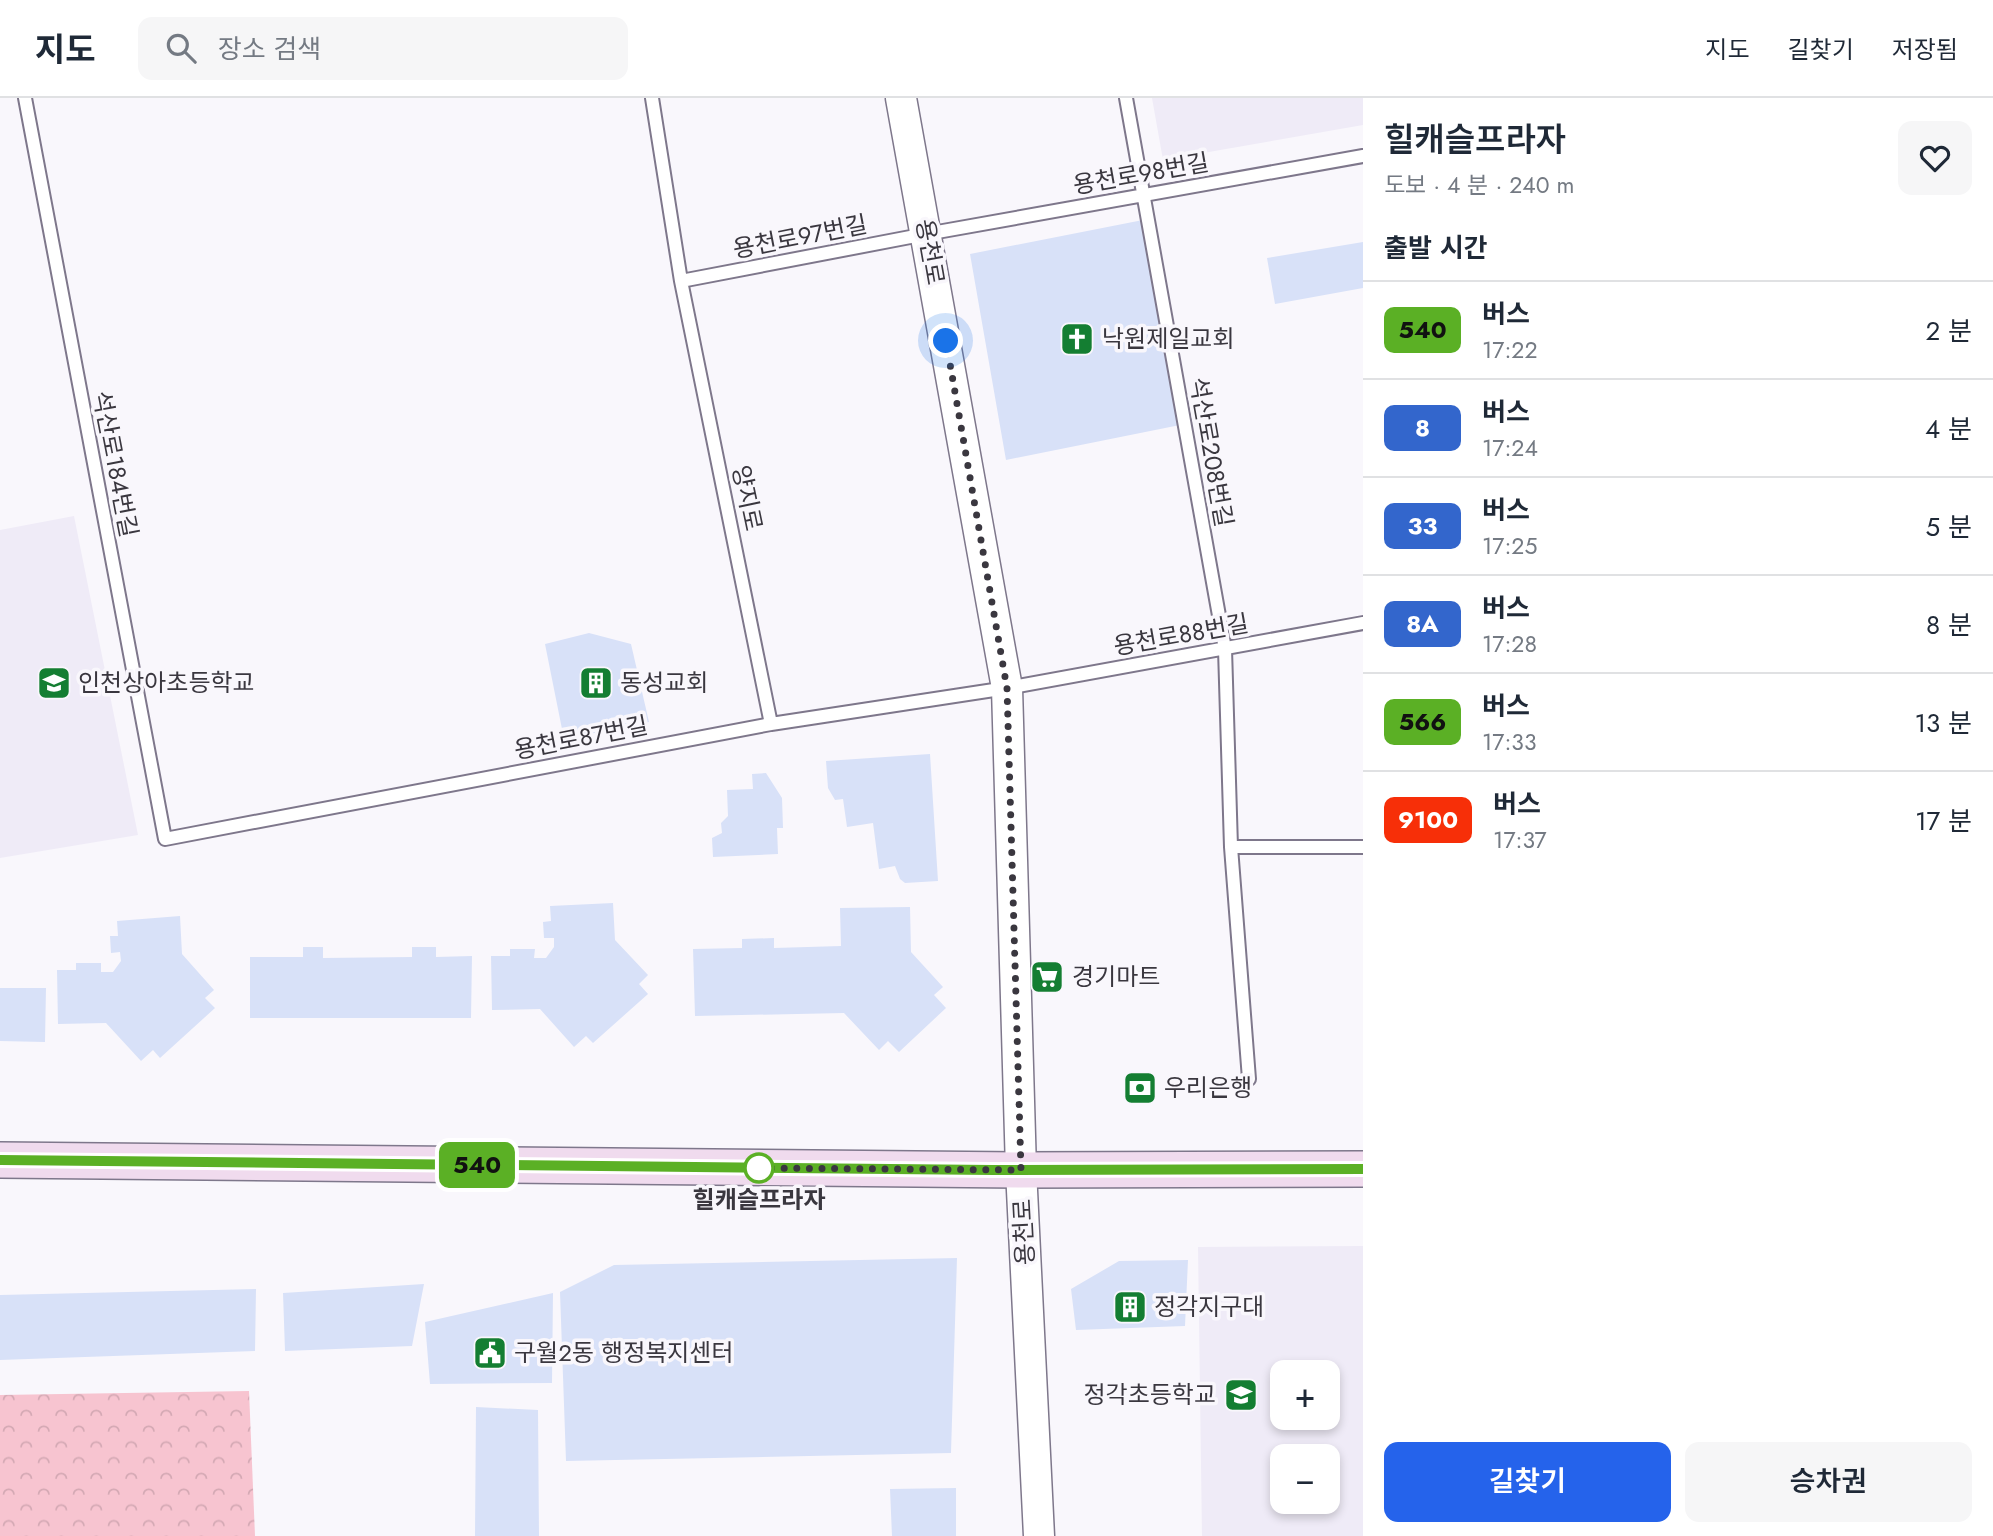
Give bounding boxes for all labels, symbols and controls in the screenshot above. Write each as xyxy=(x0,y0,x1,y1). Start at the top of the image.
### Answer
search box xyxy=(138,17,628,80)
text: 지도 xyxy=(35,26,96,73)
icon: search xyxy=(162,29,200,67)
text: 장소 검색 xyxy=(218,30,321,68)
text: 지도 xyxy=(1705,32,1750,67)
text: 길찾기 xyxy=(1788,32,1854,67)
text: 저장됨 xyxy=(1892,32,1958,67)
text: 힐캐슬프라자 xyxy=(1384,116,1566,163)
button: heart xyxy=(1898,121,1972,195)
street label: 용천로98번길 xyxy=(1070,144,1212,203)
text: 도보 · 4 분 · 240 m xyxy=(1384,168,1574,202)
street label: 용천로97번길 xyxy=(730,206,870,267)
street label: 용천로 xyxy=(908,216,953,288)
text: 출발 시간 xyxy=(1384,229,1487,267)
text: 버스 xyxy=(1482,295,1530,333)
text: 540 xyxy=(1398,312,1447,347)
text: 2 분 xyxy=(1925,312,1972,350)
church icon: 낙원제일교회 xyxy=(1058,320,1096,358)
place label: 낙원제일교회 xyxy=(1102,321,1234,356)
your location xyxy=(928,323,963,358)
text: 17:22 xyxy=(1482,333,1538,367)
street label: 석산로208번길 xyxy=(1181,374,1242,530)
street label: 석산로184번길 xyxy=(84,388,147,540)
text: 버스 xyxy=(1482,393,1530,431)
text: 8 xyxy=(1415,410,1430,445)
text: 4 분 xyxy=(1925,410,1972,448)
text: 17:24 xyxy=(1482,431,1538,465)
street label: 양지로 xyxy=(723,462,771,534)
text: 버스 xyxy=(1482,491,1530,529)
text: 33 xyxy=(1408,508,1437,543)
text: 5 분 xyxy=(1926,508,1972,546)
text: 17:25 xyxy=(1482,529,1537,563)
text: 버스 xyxy=(1482,589,1530,627)
street label: 용천로88번길 xyxy=(1111,605,1251,664)
text: 8A xyxy=(1406,606,1439,641)
text: 8 분 xyxy=(1926,606,1972,644)
text: 17:28 xyxy=(1482,627,1537,661)
school or university icon: 인천상아초등학교 xyxy=(35,664,73,702)
building icon: 동성교회 xyxy=(577,664,615,702)
place label: 인천상아초등학교 xyxy=(78,665,255,700)
place label: 동성교회 xyxy=(620,665,708,700)
text: 버스 xyxy=(1482,687,1530,725)
text: 566 xyxy=(1399,704,1446,739)
text: 13 분 xyxy=(1914,704,1972,742)
street label: 용천로87번길 xyxy=(511,707,651,768)
text: 17:33 xyxy=(1482,725,1536,759)
text: 버스 xyxy=(1493,785,1541,823)
text: 9100 xyxy=(1398,802,1458,837)
text: 17 분 xyxy=(1915,802,1972,840)
text: 17:37 xyxy=(1493,823,1547,857)
supermarket icon: 경기마트 xyxy=(1028,958,1066,996)
place label: 경기마트 xyxy=(1072,959,1160,994)
bank icon: 우리은행 xyxy=(1121,1069,1159,1107)
place label: 우리은행 xyxy=(1164,1070,1252,1105)
line badge: 540 xyxy=(437,1142,517,1188)
text: 540 xyxy=(453,1147,501,1182)
marker: 힐캐슬프라자 xyxy=(744,1153,774,1183)
place label: 힐캐슬프라자 xyxy=(693,1182,825,1217)
street label: 용천로 xyxy=(1004,1198,1043,1266)
building icon: 정각지구대 xyxy=(1111,1288,1149,1326)
place label: 정각지구대 xyxy=(1154,1289,1264,1324)
public building icon: 구월2동 행정복지센터 xyxy=(471,1334,509,1372)
place label: 구월2동 행정복지센터 xyxy=(514,1335,734,1370)
map controls xyxy=(1270,1360,1340,1514)
button: + xyxy=(1270,1360,1340,1430)
school or university icon: 정각초등학교 xyxy=(1222,1376,1260,1414)
place label: 정각초등학교 xyxy=(1084,1377,1216,1412)
button: 길찾기 xyxy=(1384,1442,1671,1522)
button: 승차권 xyxy=(1685,1442,1972,1522)
button: − xyxy=(1270,1444,1340,1514)

